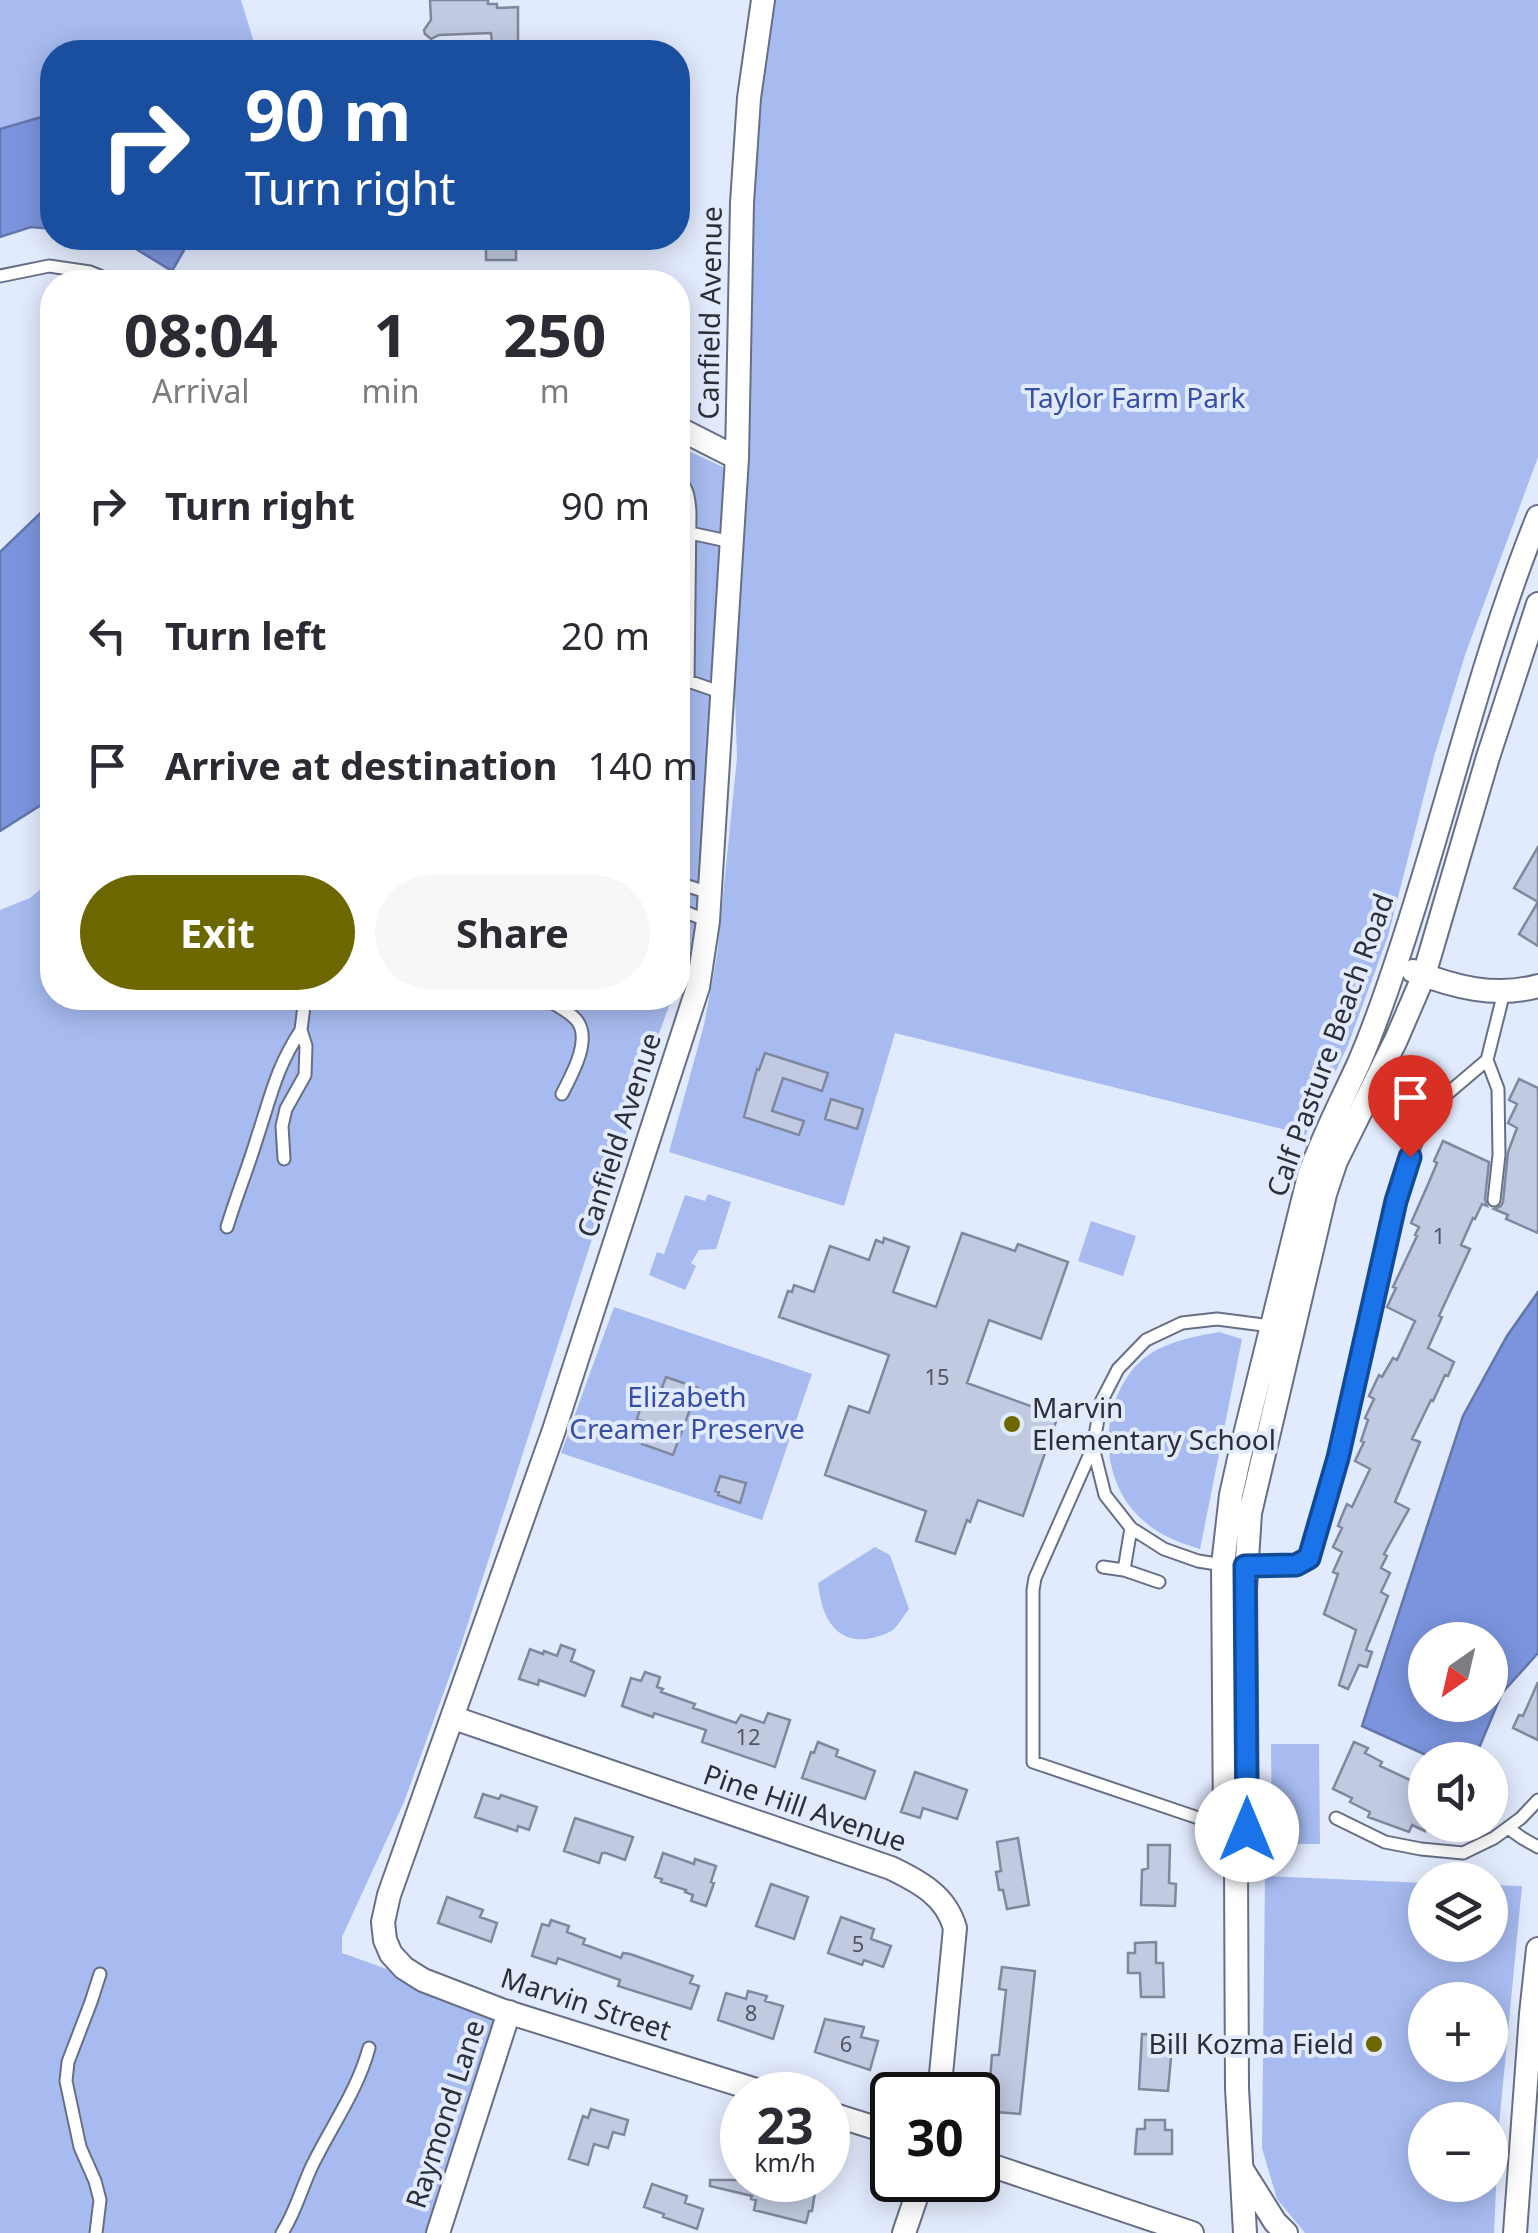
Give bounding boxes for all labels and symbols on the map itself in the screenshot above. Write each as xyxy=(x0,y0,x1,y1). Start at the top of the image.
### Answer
street label: Canfield Avenue xyxy=(688,206,730,420)
park label: Taylor Farm Park xyxy=(1025,378,1245,416)
street label: Calf Pasture Beach Road xyxy=(1256,888,1402,1202)
street label: Canfield Avenue xyxy=(567,1027,669,1242)
pin xyxy=(1368,1055,1453,1158)
house number: 1 xyxy=(1433,1220,1445,1250)
house number: 15 xyxy=(924,1361,950,1391)
park label: Elizabeth Creamer Preserve xyxy=(569,1377,805,1447)
place label: Marvin Elementary School xyxy=(1032,1388,1276,1458)
marker: Marvin Elementary School xyxy=(1001,1413,1023,1435)
north arrow xyxy=(1408,1622,1508,1722)
house number: 12 xyxy=(735,1721,761,1751)
street label: Pine Hill Avenue xyxy=(699,1754,912,1860)
position arrow xyxy=(1195,1778,1299,1882)
house number: 5 xyxy=(852,1928,864,1958)
street label: Marvin Street xyxy=(496,1958,676,2048)
house number: 8 xyxy=(745,1997,757,2027)
street label: Raymond Lane xyxy=(396,2015,492,2213)
place label: Bill Kozma Field xyxy=(1149,2024,1354,2062)
house number: 6 xyxy=(840,2028,852,2058)
marker: Bill Kozma Field xyxy=(1363,2033,1385,2055)
speed limit sign: 30 xyxy=(870,2072,1000,2202)

